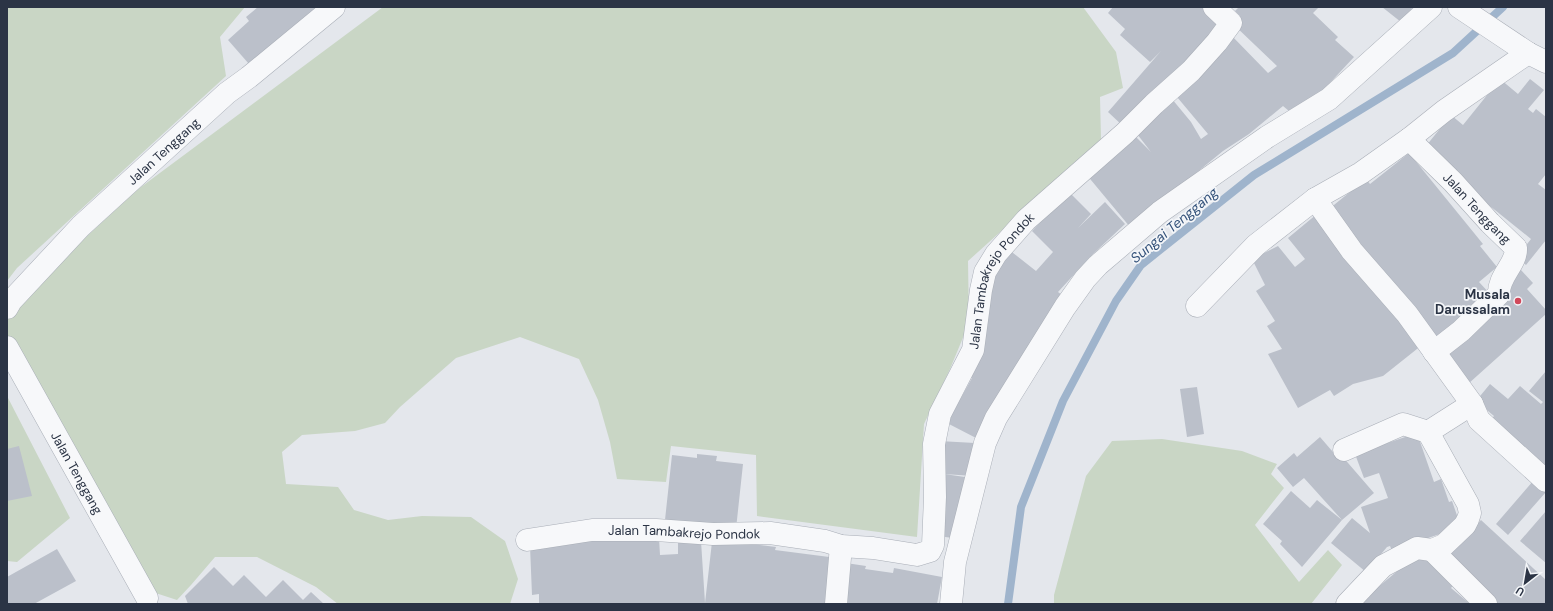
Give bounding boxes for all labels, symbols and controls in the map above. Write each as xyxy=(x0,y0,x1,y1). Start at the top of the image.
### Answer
street label: Jalan Tenggang xyxy=(124,114,203,188)
street label: Jalan Tenggang xyxy=(1440,169,1515,247)
water label: Sungai Tenggang xyxy=(1127,183,1222,267)
street label: Jalan Tambakrejo Pondok xyxy=(965,208,1038,350)
place label: Musala Darussalam xyxy=(1435,286,1510,318)
marker: Musala Darussalam xyxy=(1513,296,1523,306)
street label: Jalan Tenggang xyxy=(47,429,107,517)
street label: Jalan Tambakrejo Pondok xyxy=(608,522,761,543)
north arrow xyxy=(1505,563,1545,603)
text: U xyxy=(1513,584,1527,600)

